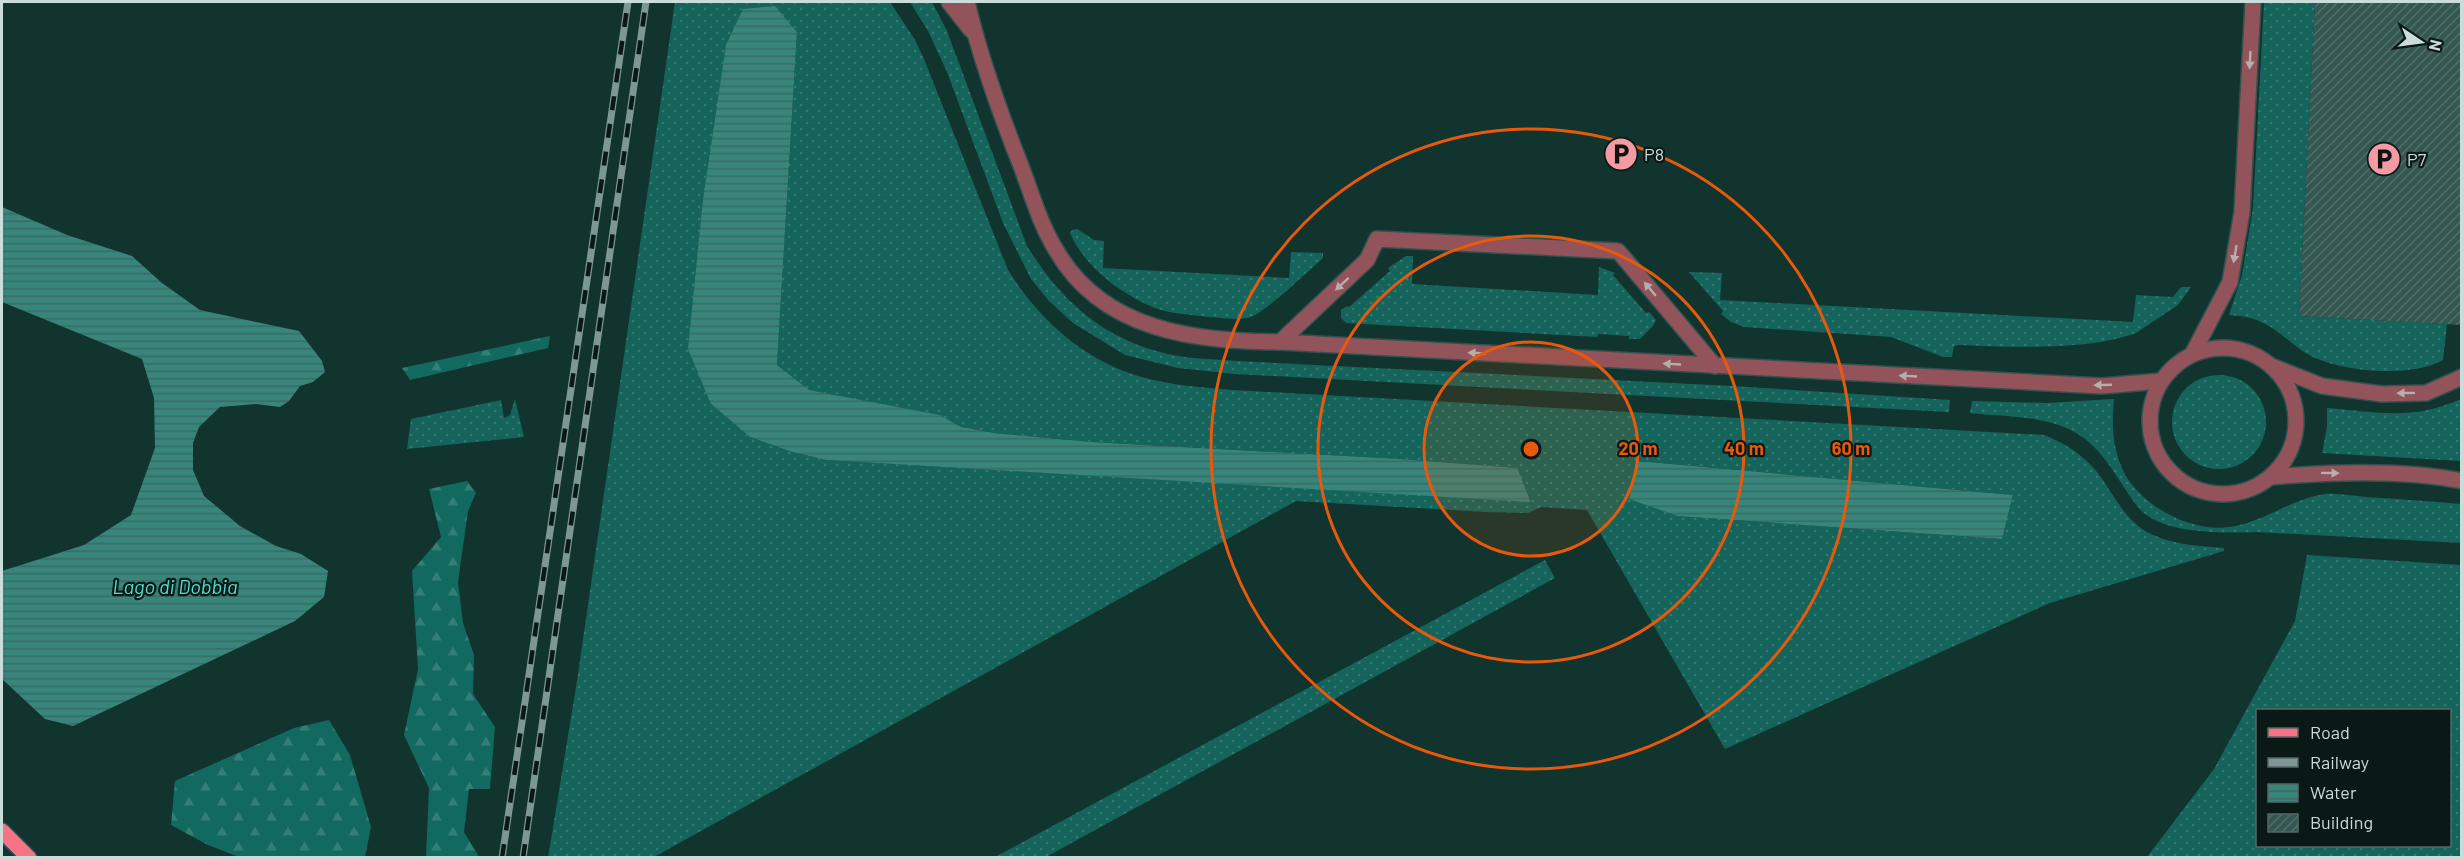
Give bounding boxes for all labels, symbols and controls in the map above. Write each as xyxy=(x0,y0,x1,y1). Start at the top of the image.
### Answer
north arrow xyxy=(2391,12,2451,72)
text: N xyxy=(2426,38,2447,53)
one-way arrow xyxy=(2245,50,2254,69)
parking icon: P8 xyxy=(1603,136,1639,172)
parking icon: P7 xyxy=(2366,141,2402,177)
place label: P8 xyxy=(1644,143,1664,165)
place label: P7 xyxy=(2407,148,2427,170)
one-way arrow xyxy=(2230,245,2239,264)
one-way arrow xyxy=(1334,277,1349,291)
one-way arrow xyxy=(1644,281,1657,297)
one-way arrow xyxy=(1467,349,1486,358)
one-way arrow xyxy=(1662,359,1681,368)
one-way arrow xyxy=(1899,371,1918,380)
one-way arrow xyxy=(2093,380,2112,390)
one-way arrow xyxy=(2397,389,2416,398)
text: 20 m xyxy=(1619,437,1657,459)
text: 40 m xyxy=(1724,437,1764,459)
text: 60 m xyxy=(1832,437,1870,459)
centre of rings xyxy=(1521,439,1541,459)
one-way arrow xyxy=(2320,468,2339,478)
water label: Lago di Dobbia xyxy=(112,574,238,598)
legend xyxy=(2256,709,2451,847)
text: Road xyxy=(2310,721,2350,743)
text: Railway xyxy=(2310,751,2369,773)
text: Water xyxy=(2310,781,2357,803)
text: Building xyxy=(2310,811,2373,833)

